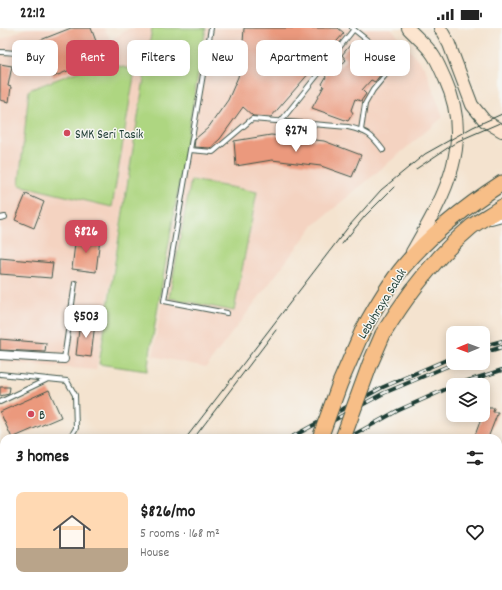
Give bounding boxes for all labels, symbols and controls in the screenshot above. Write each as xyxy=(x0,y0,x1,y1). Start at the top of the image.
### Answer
text: 22:12 xyxy=(20,3,45,25)
chip: Buy xyxy=(12,40,58,76)
chip: Rent xyxy=(66,40,119,76)
chip: Filters xyxy=(127,40,190,76)
chip: New xyxy=(198,40,248,76)
chip: Apartment xyxy=(256,40,342,76)
chip: House xyxy=(350,40,410,76)
pin: $274 xyxy=(272,119,320,153)
text: $274 xyxy=(285,122,307,141)
place label: SMK Seri Tasik xyxy=(75,126,143,145)
marker: SMK Seri Tasik xyxy=(62,128,72,138)
pin: $826 xyxy=(62,220,110,254)
text: $826 xyxy=(74,223,98,242)
street label: Lebuhraya Salak xyxy=(354,265,412,343)
pin: $503 xyxy=(62,305,110,339)
text: $503 xyxy=(73,308,99,327)
north arrow xyxy=(446,326,490,370)
map controls xyxy=(446,326,490,422)
button: layers xyxy=(446,378,490,422)
place label: B xyxy=(39,407,45,426)
marker: B xyxy=(26,409,36,419)
text: 3 homes xyxy=(16,446,69,470)
icon: filters xyxy=(464,447,486,469)
text: $826/mo xyxy=(140,501,195,525)
icon: home xyxy=(48,508,96,556)
icon: heart xyxy=(464,521,486,543)
text: 5 rooms · 168 m² xyxy=(140,525,220,544)
text: House xyxy=(140,544,169,563)

